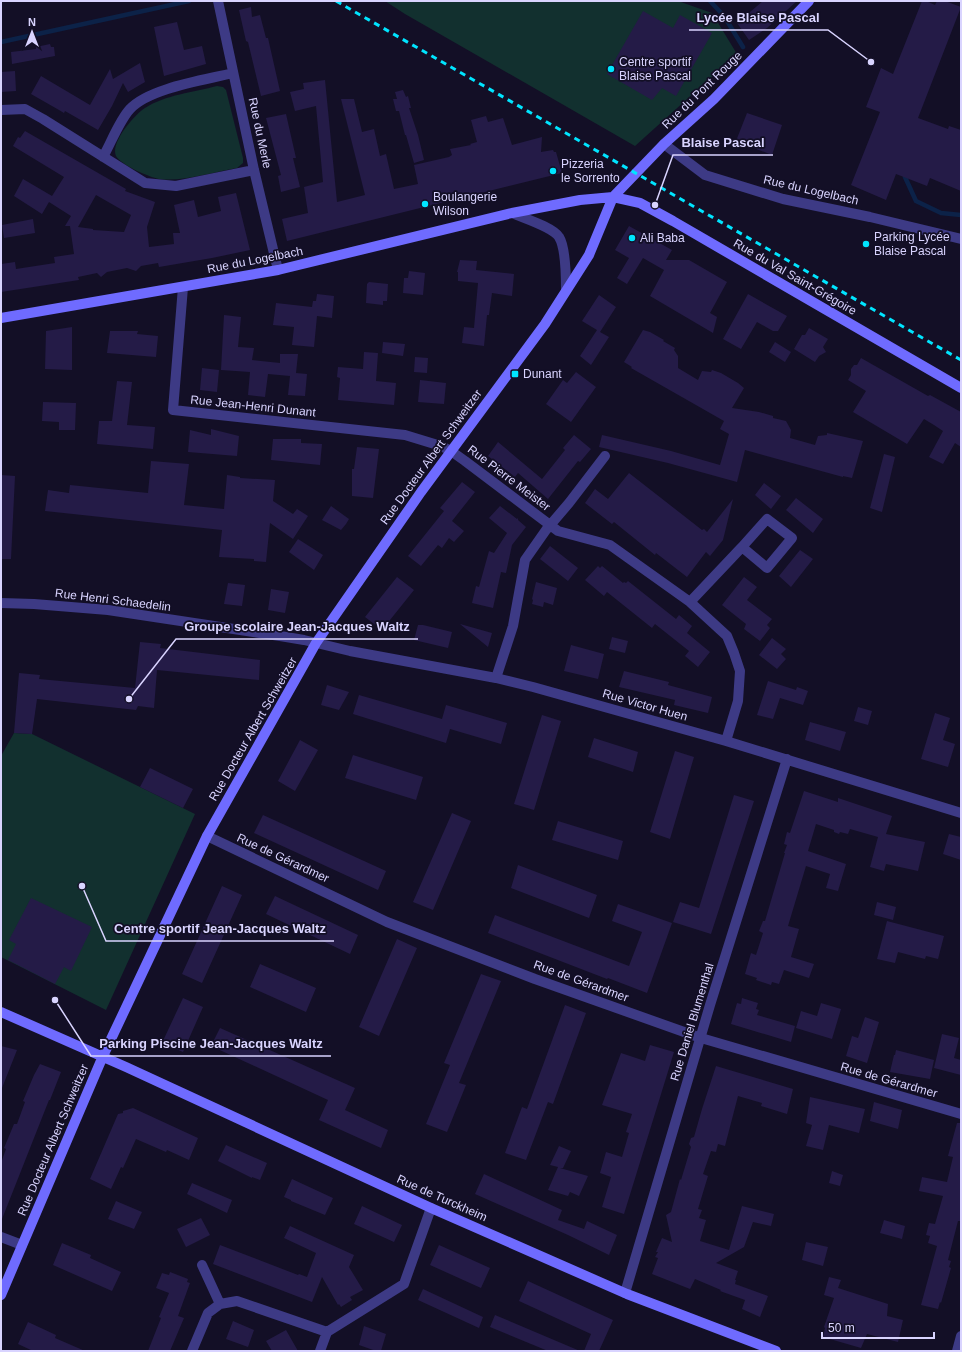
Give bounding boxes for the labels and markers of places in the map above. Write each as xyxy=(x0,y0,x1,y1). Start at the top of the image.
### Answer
callout: Lycée Blaise Pascal xyxy=(689,5,828,30)
place label: Centre sportif Blaise Pascal xyxy=(619,55,692,83)
marker: Centre sportif Blaise Pascal xyxy=(606,64,616,74)
callout: Blaise Pascal xyxy=(673,130,773,155)
place label: Pizzeria le Sorrento xyxy=(561,157,620,185)
marker: Pizzeria le Sorrento xyxy=(548,166,558,176)
place label: Boulangerie Wilson xyxy=(433,190,497,218)
marker: Boulangerie Wilson xyxy=(420,199,430,209)
place label: Parking Lycée Blaise Pascal xyxy=(874,230,950,258)
place label: Ali Baba xyxy=(640,231,685,245)
marker: Ali Baba xyxy=(627,233,637,243)
marker: Parking Lycée Blaise Pascal xyxy=(861,239,871,249)
place label: Dunant xyxy=(523,367,562,381)
marker: Dunant xyxy=(510,369,520,379)
callout: Groupe scolaire Jean-Jacques Waltz xyxy=(176,614,418,639)
callout: Centre sportif Jean-Jacques Waltz xyxy=(106,916,334,941)
callout: Parking Piscine Jean-Jacques Waltz xyxy=(91,1031,331,1056)

